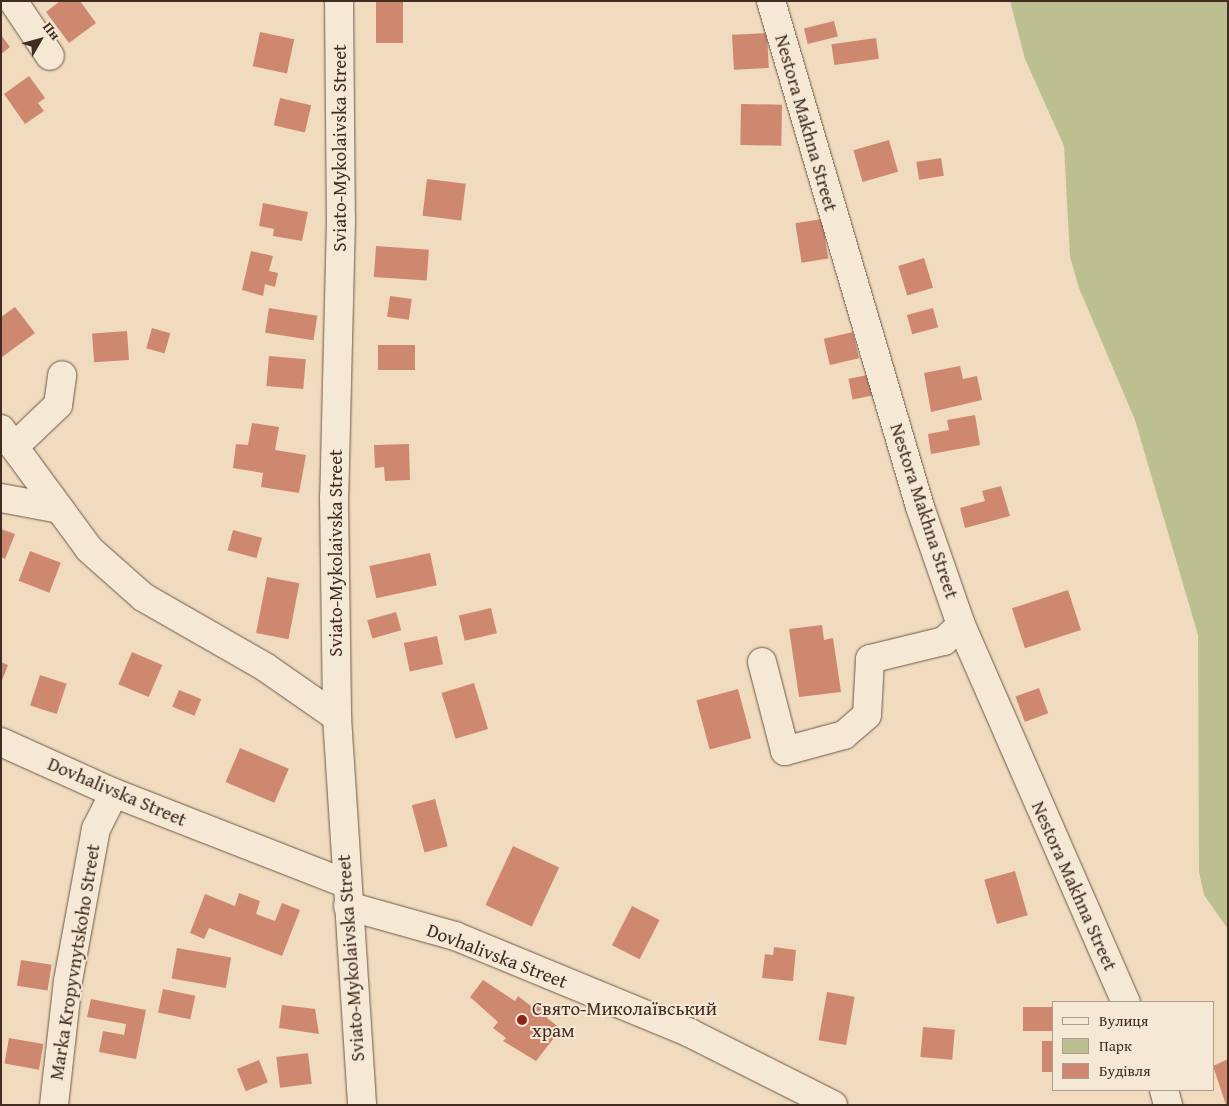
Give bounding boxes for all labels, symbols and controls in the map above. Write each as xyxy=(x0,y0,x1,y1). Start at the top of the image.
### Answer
north arrow xyxy=(15,15,65,65)
text: Пн xyxy=(38,18,65,44)
street label: Nestora Makhna Street xyxy=(770,32,842,214)
street label: Sviato-Mykolaivska Street xyxy=(329,44,351,252)
street label: Nestora Makhna Street xyxy=(885,421,963,601)
street label: Sviato-Mykolaivska Street xyxy=(325,449,347,657)
street label: Dovhalivska Street xyxy=(44,752,190,832)
street label: Nestora Makhna Street xyxy=(1026,798,1122,974)
street label: Marka Kropyvnytskoho Street xyxy=(45,842,105,1082)
street label: Sviato-Mykolaivska Street xyxy=(332,854,370,1062)
street label: Dovhalivska Street xyxy=(424,919,570,993)
place label: Свято-Миколаївський храм xyxy=(532,998,717,1042)
legend xyxy=(1052,1001,1214,1091)
text: Вулиця xyxy=(1099,1010,1148,1031)
marker: Свято-Миколаївський храм xyxy=(516,1014,528,1026)
text: Парк xyxy=(1099,1035,1132,1056)
text: Будівля xyxy=(1099,1060,1151,1081)

